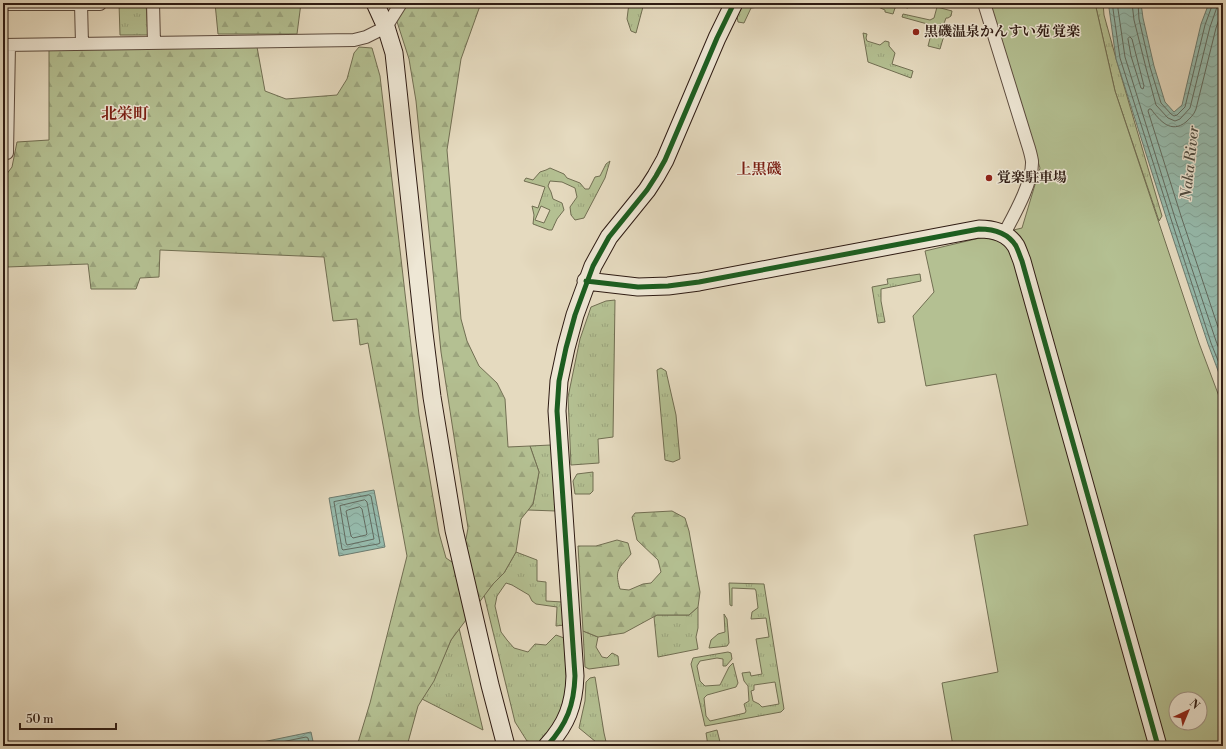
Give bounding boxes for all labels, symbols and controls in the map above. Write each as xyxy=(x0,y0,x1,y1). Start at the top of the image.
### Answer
place label: 黒磯温泉かんすい苑 覚楽 xyxy=(924,23,1080,41)
marker: 黒磯温泉かんすい苑 覚楽 xyxy=(911,27,921,37)
district label: 北栄町 xyxy=(101,104,149,124)
water label: Naka River xyxy=(1177,124,1203,202)
district label: 上黒磯 xyxy=(736,160,782,179)
place label: 覚楽駐車場 xyxy=(997,169,1067,187)
marker: 覚楽駐車場 xyxy=(984,173,994,183)
north arrow xyxy=(1168,691,1208,731)
text: N xyxy=(1186,696,1202,713)
scale bar xyxy=(20,705,116,731)
text: 50 m xyxy=(26,712,54,727)

